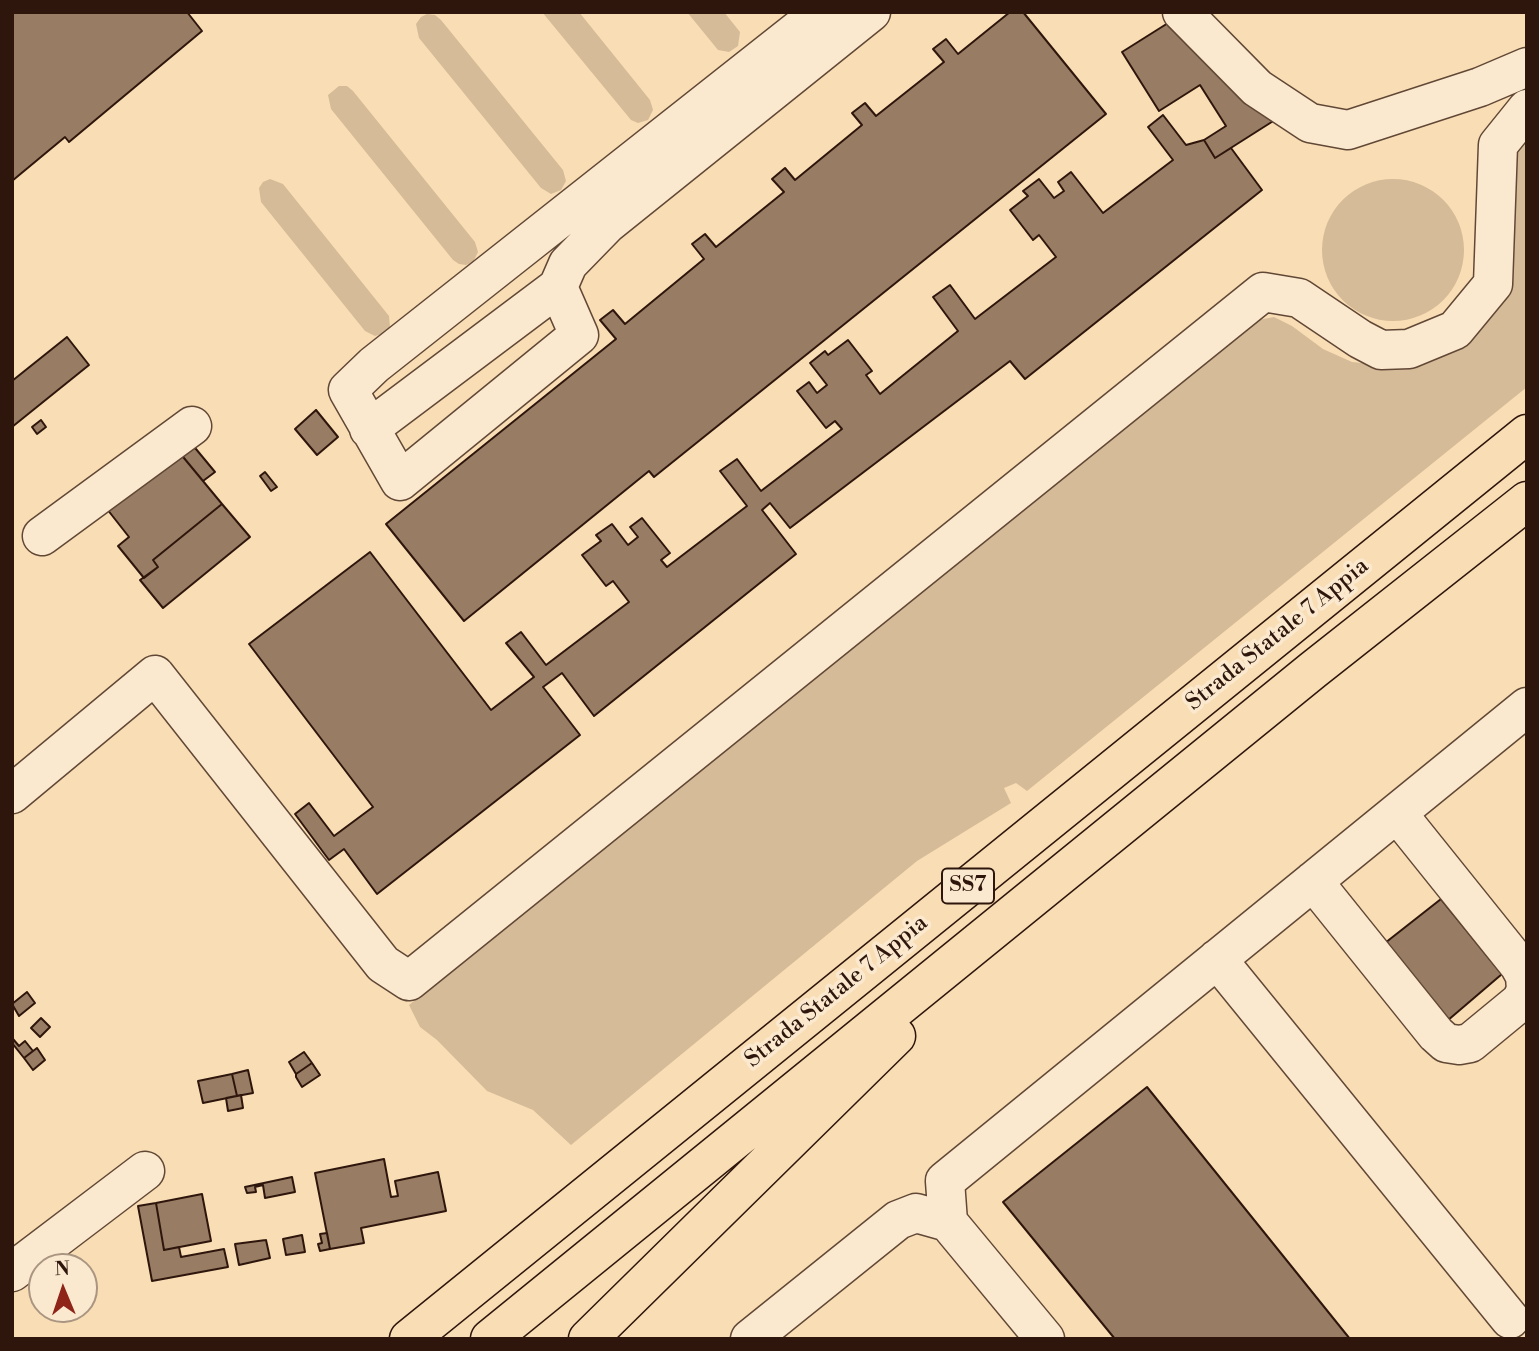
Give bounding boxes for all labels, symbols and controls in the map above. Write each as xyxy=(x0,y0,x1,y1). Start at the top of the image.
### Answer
street label: Strada Statale 7 Appia xyxy=(1181,553,1375,717)
road number: SS7 xyxy=(942,868,994,903)
street label: Strada Statale 7 Appia xyxy=(740,910,934,1074)
north arrow xyxy=(28,1253,98,1323)
text: N xyxy=(54,1257,70,1281)

